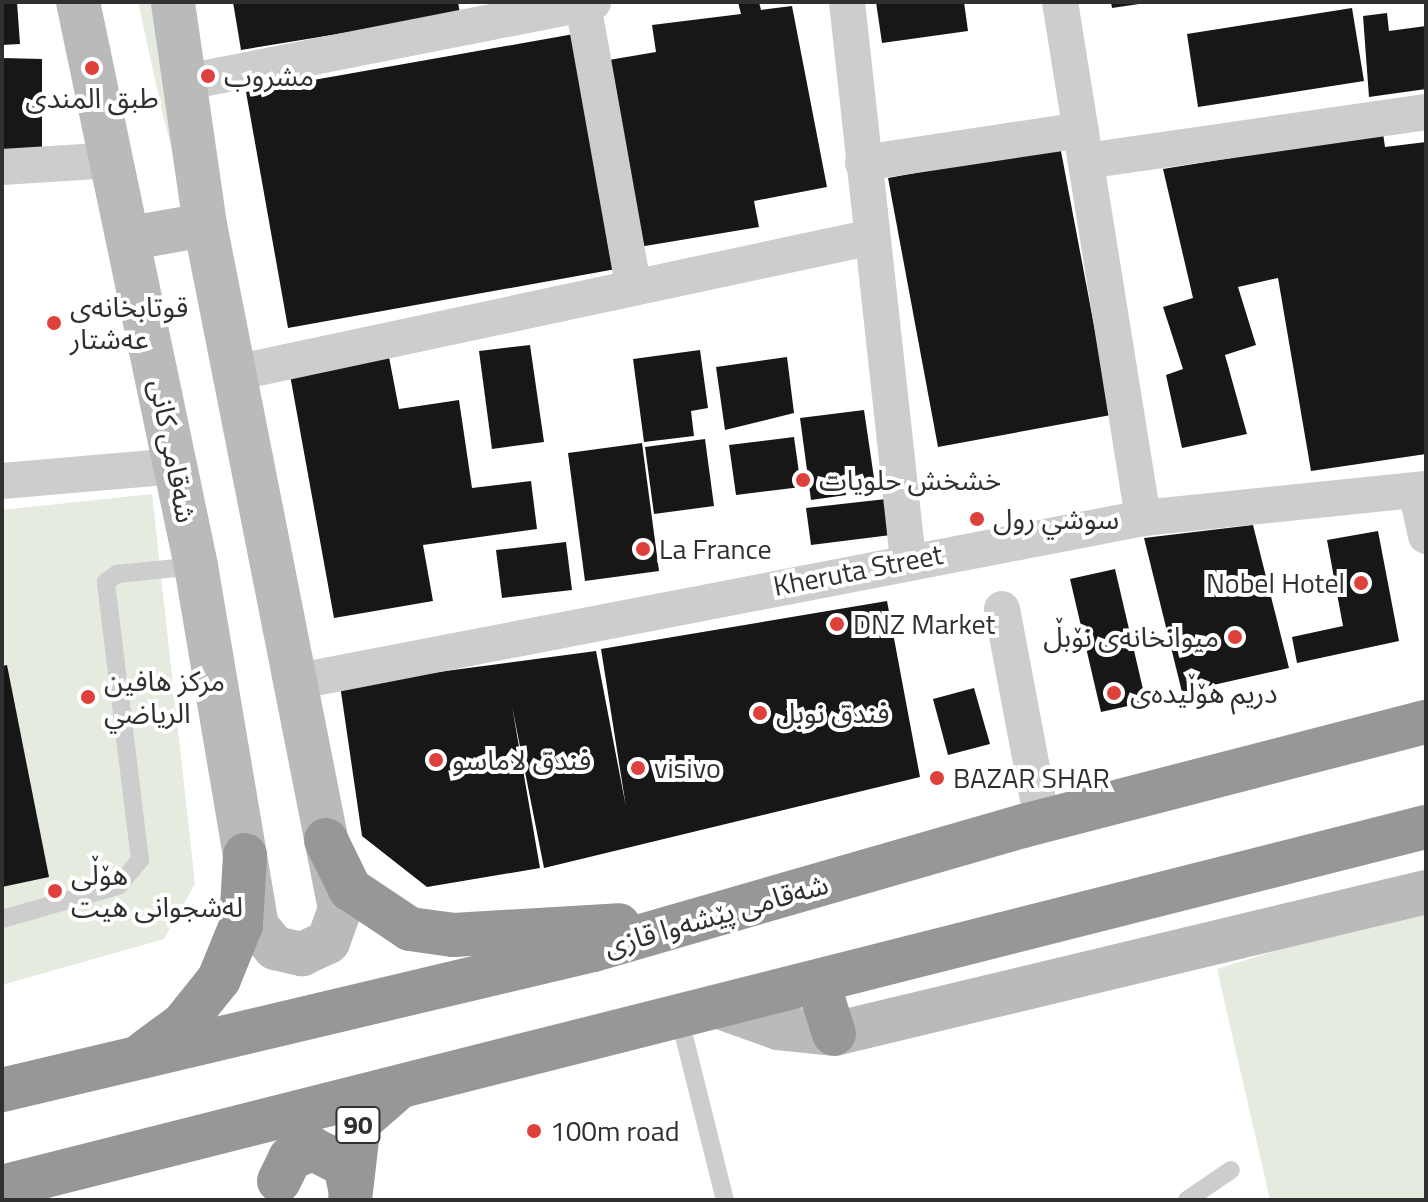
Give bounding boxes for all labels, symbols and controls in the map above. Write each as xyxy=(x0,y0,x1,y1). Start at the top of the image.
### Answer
marker: طبق المندى xyxy=(83,59,101,77)
place label: مشروب xyxy=(224,59,314,93)
marker: مشروب xyxy=(199,67,217,85)
place label: طبق المندى xyxy=(25,81,159,115)
place label: قوتابخانەی عەشتار xyxy=(70,290,188,356)
marker: قوتابخانەی عەشتار xyxy=(45,314,63,332)
street label: شەقامی کانی xyxy=(143,376,203,526)
place label: خشخش حلويات xyxy=(819,463,1001,497)
marker: خشخش حلويات xyxy=(794,471,812,489)
place label: سوشي رول xyxy=(993,502,1119,536)
marker: سوشي رول xyxy=(968,510,986,528)
place label: La France xyxy=(659,532,772,566)
street label: Kheruta Street xyxy=(770,537,946,603)
marker: La France xyxy=(634,540,652,558)
place label: Nobel Hotel xyxy=(1206,566,1345,600)
marker: Nobel Hotel xyxy=(1352,574,1370,592)
place label: DNZ Market xyxy=(853,607,995,641)
marker: DNZ Market xyxy=(828,615,846,633)
place label: میوانخانەی نۆبڵ xyxy=(1043,620,1219,654)
marker: میوانخانەی نۆبڵ xyxy=(1226,628,1244,646)
place label: مركز هافين الرياضي xyxy=(104,664,225,730)
place label: دریم ھۆڵیدەی xyxy=(1130,676,1278,710)
marker: دریم ھۆڵیدەی xyxy=(1105,684,1123,702)
marker: مركز هافين الرياضي xyxy=(79,688,97,706)
place label: فندق نوبل xyxy=(776,696,890,730)
marker: فندق نوبل xyxy=(751,704,769,722)
place label: فندق لاماسو xyxy=(452,743,591,777)
marker: فندق لاماسو xyxy=(427,751,445,769)
place label: visivo xyxy=(654,751,721,785)
marker: visivo xyxy=(629,759,647,777)
place label: BAZAR SHAR xyxy=(953,761,1110,795)
marker: BAZAR SHAR xyxy=(928,769,946,787)
place label: ھۆڵی لەشجوانی ھیت xyxy=(71,858,243,924)
street label: شەقامی پێشەوا قازی xyxy=(600,867,832,963)
marker: ھۆڵی لەشجوانی ھیت xyxy=(46,882,64,900)
road number: 90 xyxy=(334,1103,382,1147)
place label: 100m road xyxy=(550,1114,680,1148)
marker: 100m road xyxy=(525,1122,543,1140)

